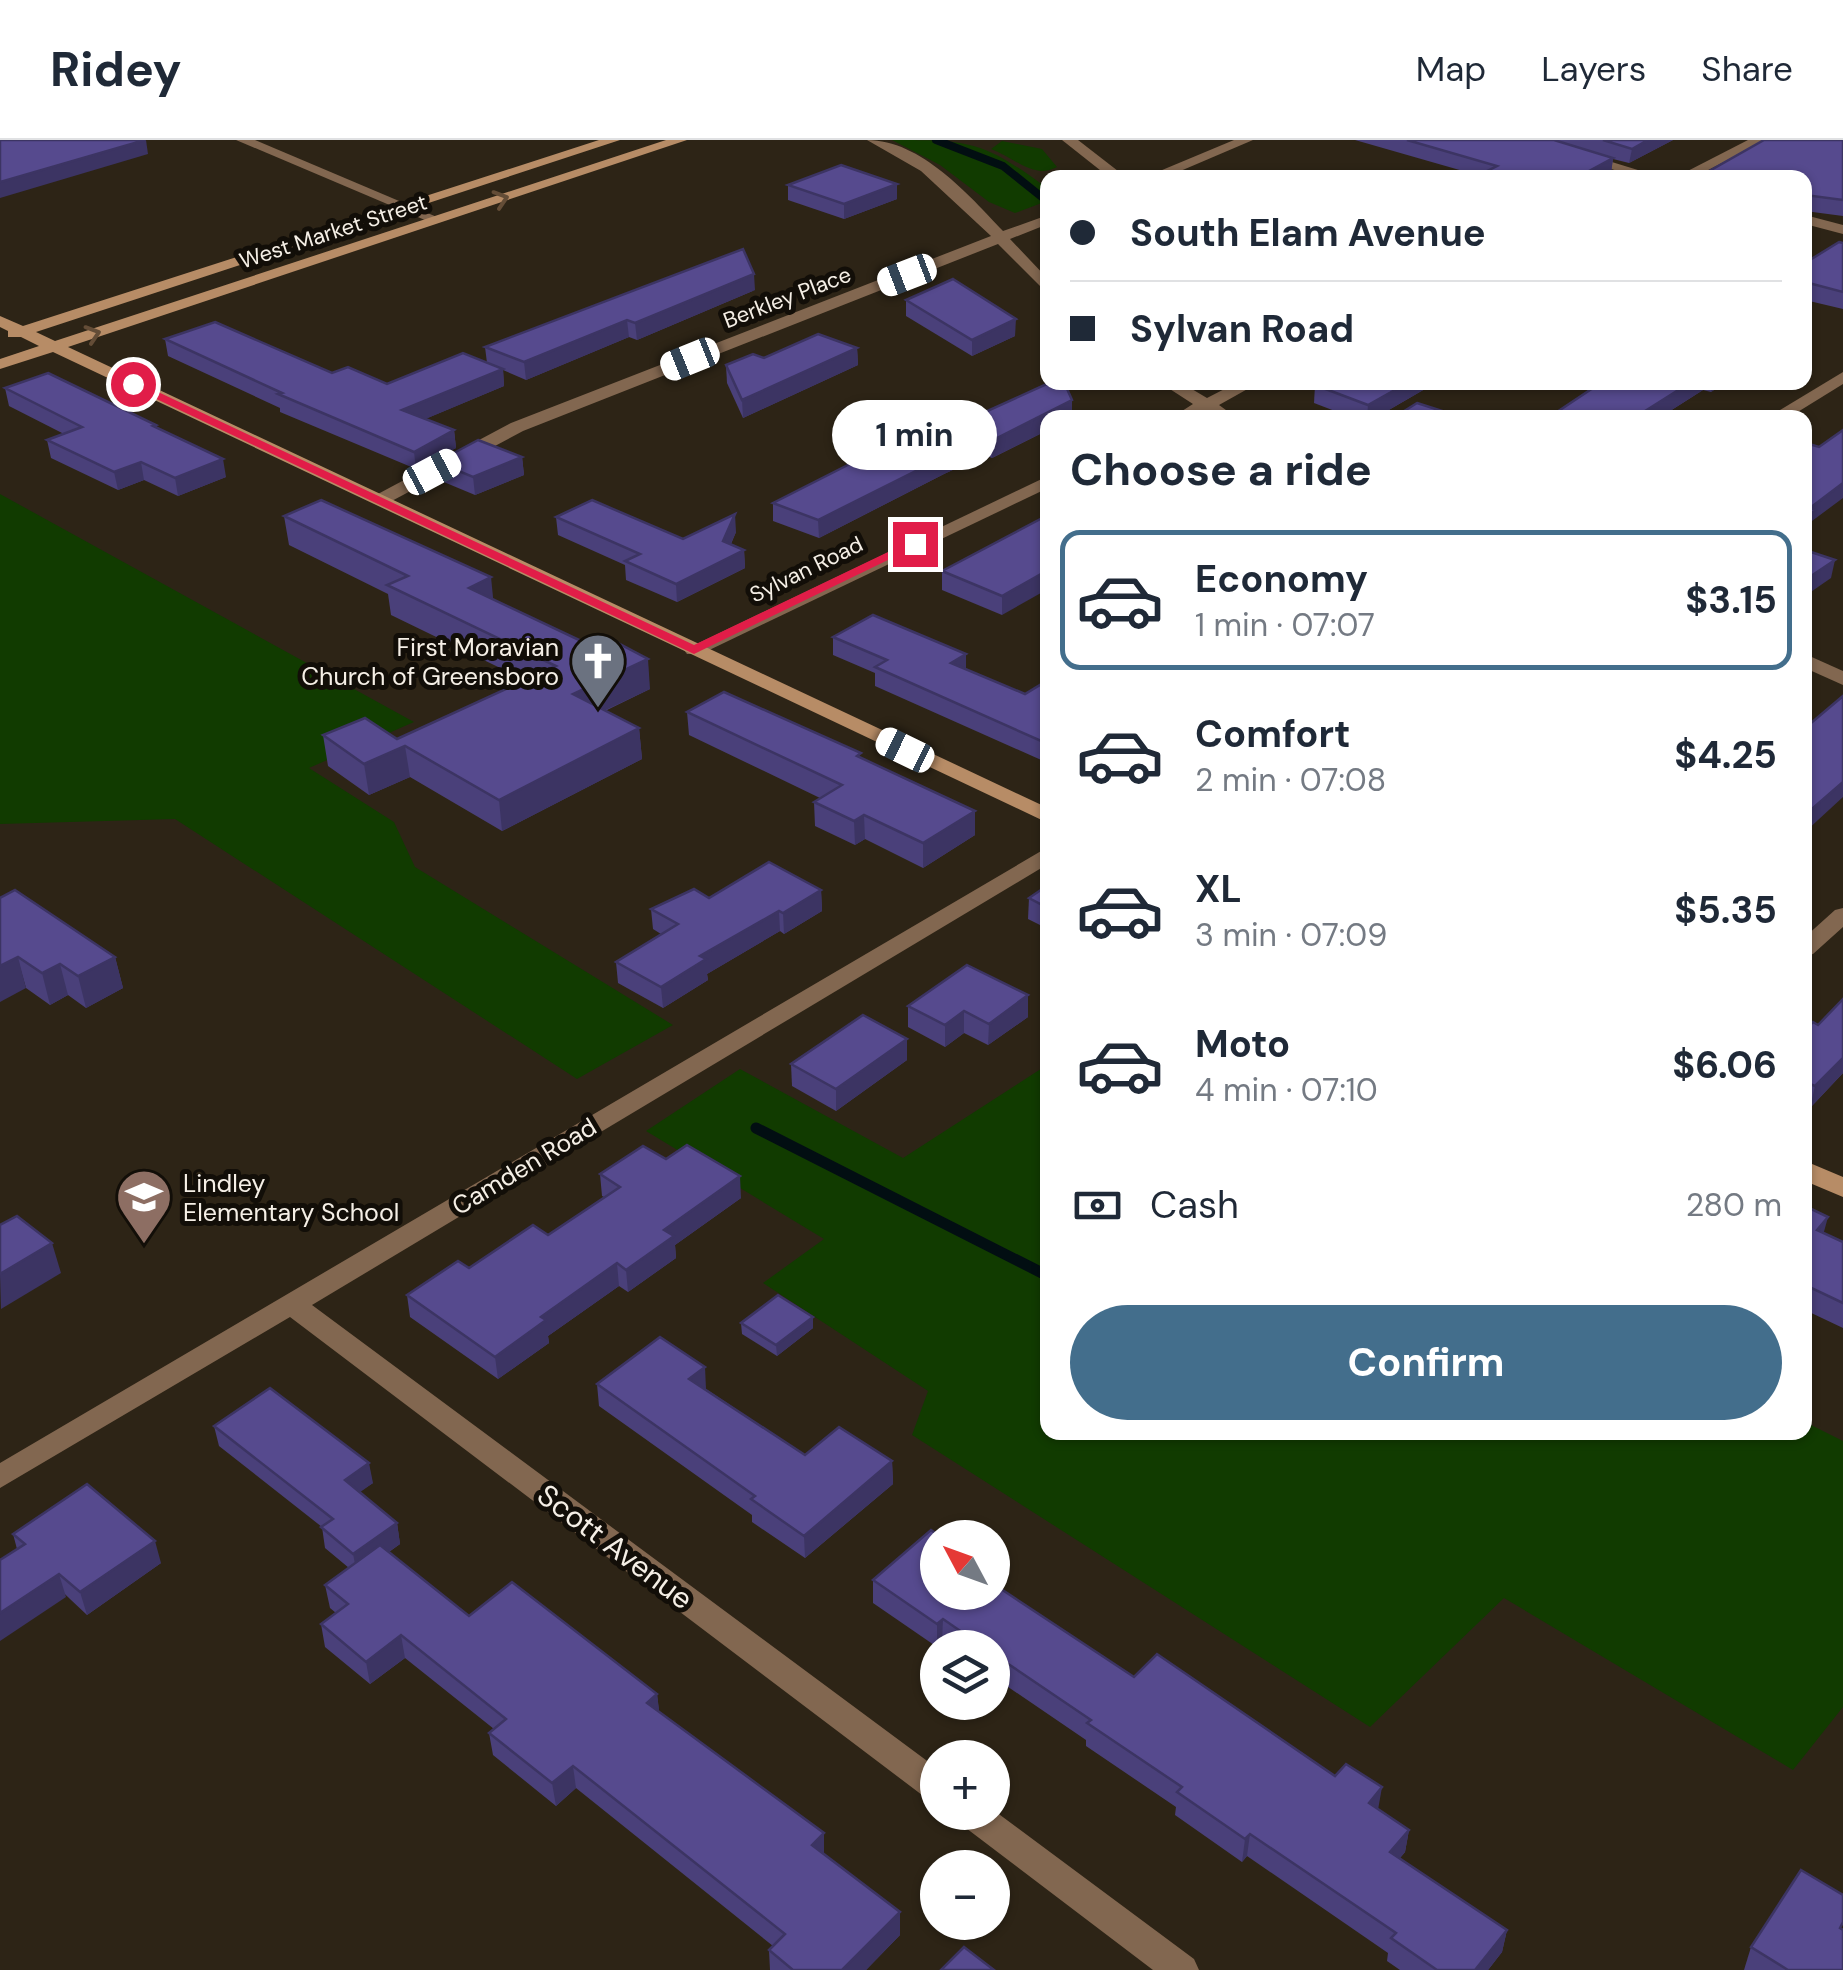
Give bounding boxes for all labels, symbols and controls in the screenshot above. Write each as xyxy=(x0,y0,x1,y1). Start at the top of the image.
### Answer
text: Ridey xyxy=(50,38,182,101)
text: Map xyxy=(1416,46,1486,92)
text: Layers xyxy=(1541,46,1646,92)
text: Share xyxy=(1701,46,1793,92)
street label: West Market Street xyxy=(236,187,431,275)
one-way arrow xyxy=(492,190,509,210)
text: South Elam Avenue xyxy=(1130,208,1486,258)
car xyxy=(874,250,940,300)
street label: Berkley Place xyxy=(719,260,855,335)
text: Sylvan Road xyxy=(1130,304,1354,354)
one-way arrow xyxy=(83,325,100,345)
car xyxy=(657,334,723,384)
route start xyxy=(111,362,156,407)
callout: 1 min xyxy=(832,399,998,469)
text: 1 min xyxy=(876,414,953,456)
text: Choose a ride xyxy=(1070,440,1372,499)
car xyxy=(398,445,466,499)
route end xyxy=(893,522,938,567)
street label: Sylvan Road xyxy=(745,530,868,609)
text: Economy xyxy=(1195,554,1368,604)
icon: car xyxy=(1075,555,1165,645)
text: $3.15 xyxy=(1685,575,1777,625)
text: 1 min · 07:07 xyxy=(1195,604,1375,646)
place label: First Moravian Church of Greensboro xyxy=(301,631,559,693)
church icon: First Moravian Church of Greensboro xyxy=(568,631,628,710)
text: Comfort xyxy=(1195,709,1351,759)
icon: car xyxy=(1075,710,1165,800)
car xyxy=(871,723,939,777)
text: $4.25 xyxy=(1674,730,1777,780)
text: 2 min · 07:08 xyxy=(1195,759,1386,801)
text: XL xyxy=(1195,864,1242,914)
icon: car xyxy=(1075,865,1165,955)
text: $5.35 xyxy=(1674,885,1777,935)
text: 3 min · 07:09 xyxy=(1195,914,1387,956)
text: Moto xyxy=(1195,1019,1290,1069)
icon: car xyxy=(1075,1020,1165,1110)
text: $6.06 xyxy=(1672,1040,1777,1090)
text: 4 min · 07:10 xyxy=(1195,1069,1378,1111)
street label: Camden Road xyxy=(446,1110,603,1223)
school or university icon: Lindley Elementary School xyxy=(114,1167,174,1246)
place label: Lindley Elementary School xyxy=(183,1167,399,1229)
icon: cash xyxy=(1070,1178,1125,1233)
text: Cash xyxy=(1150,1180,1239,1230)
text: 280 m xyxy=(1686,1184,1782,1226)
button: Confirm xyxy=(1070,1305,1782,1420)
street label: Scott Avenue xyxy=(530,1475,701,1618)
north arrow xyxy=(920,1520,1010,1610)
map controls xyxy=(920,1520,1010,1940)
button: layers xyxy=(920,1630,1010,1720)
button: + xyxy=(920,1740,1010,1830)
button: − xyxy=(920,1850,1010,1940)

